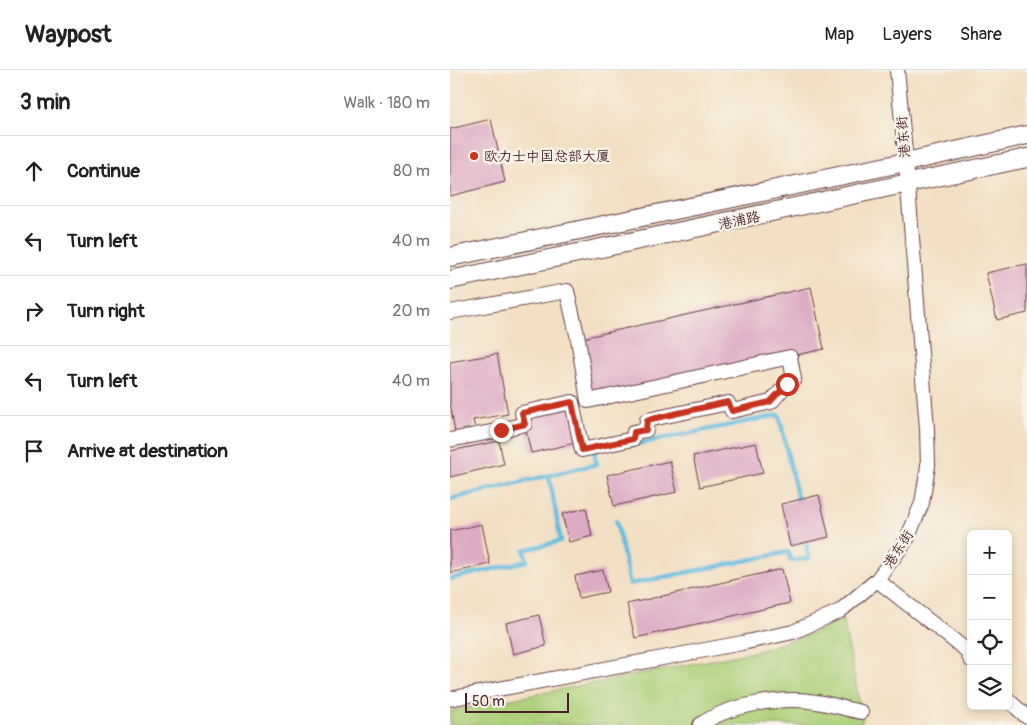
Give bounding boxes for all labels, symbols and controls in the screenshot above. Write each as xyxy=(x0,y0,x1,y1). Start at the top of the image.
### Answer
text: Waypost xyxy=(25,20,112,49)
text: Map xyxy=(825,23,854,46)
text: Layers xyxy=(882,23,932,46)
text: Share xyxy=(960,23,1002,46)
text: 3 min xyxy=(20,89,70,116)
text: Walk · 180 m xyxy=(343,93,430,113)
street label: 港东街 xyxy=(893,115,914,159)
place label: 欧力士中国总部大厦 xyxy=(484,148,610,165)
marker: 欧力士中国总部大厦 xyxy=(468,150,480,162)
icon: ahead xyxy=(20,157,48,185)
text: Continue xyxy=(67,159,140,183)
text: 80 m xyxy=(393,161,430,181)
street label: 港浦路 xyxy=(717,208,761,233)
icon: left xyxy=(20,227,48,255)
text: Turn left xyxy=(67,229,137,253)
text: 40 m xyxy=(392,231,430,251)
icon: right xyxy=(20,297,48,325)
text: Turn right xyxy=(67,299,145,323)
text: 20 m xyxy=(392,301,430,321)
icon: left xyxy=(20,367,48,395)
text: Turn left xyxy=(67,369,137,393)
text: 40 m xyxy=(392,371,430,391)
route start xyxy=(776,373,799,396)
route end xyxy=(490,419,513,442)
icon: arrive xyxy=(20,437,48,465)
text: Arrive at destination xyxy=(67,439,228,463)
street label: 港东街 xyxy=(880,527,917,572)
map controls xyxy=(967,530,1012,710)
button: + xyxy=(967,530,1012,575)
button: − xyxy=(967,575,1012,620)
button: locate xyxy=(967,620,1012,665)
button: layers xyxy=(967,665,1012,710)
scale bar xyxy=(465,690,569,713)
text: 50 m xyxy=(472,693,505,710)

